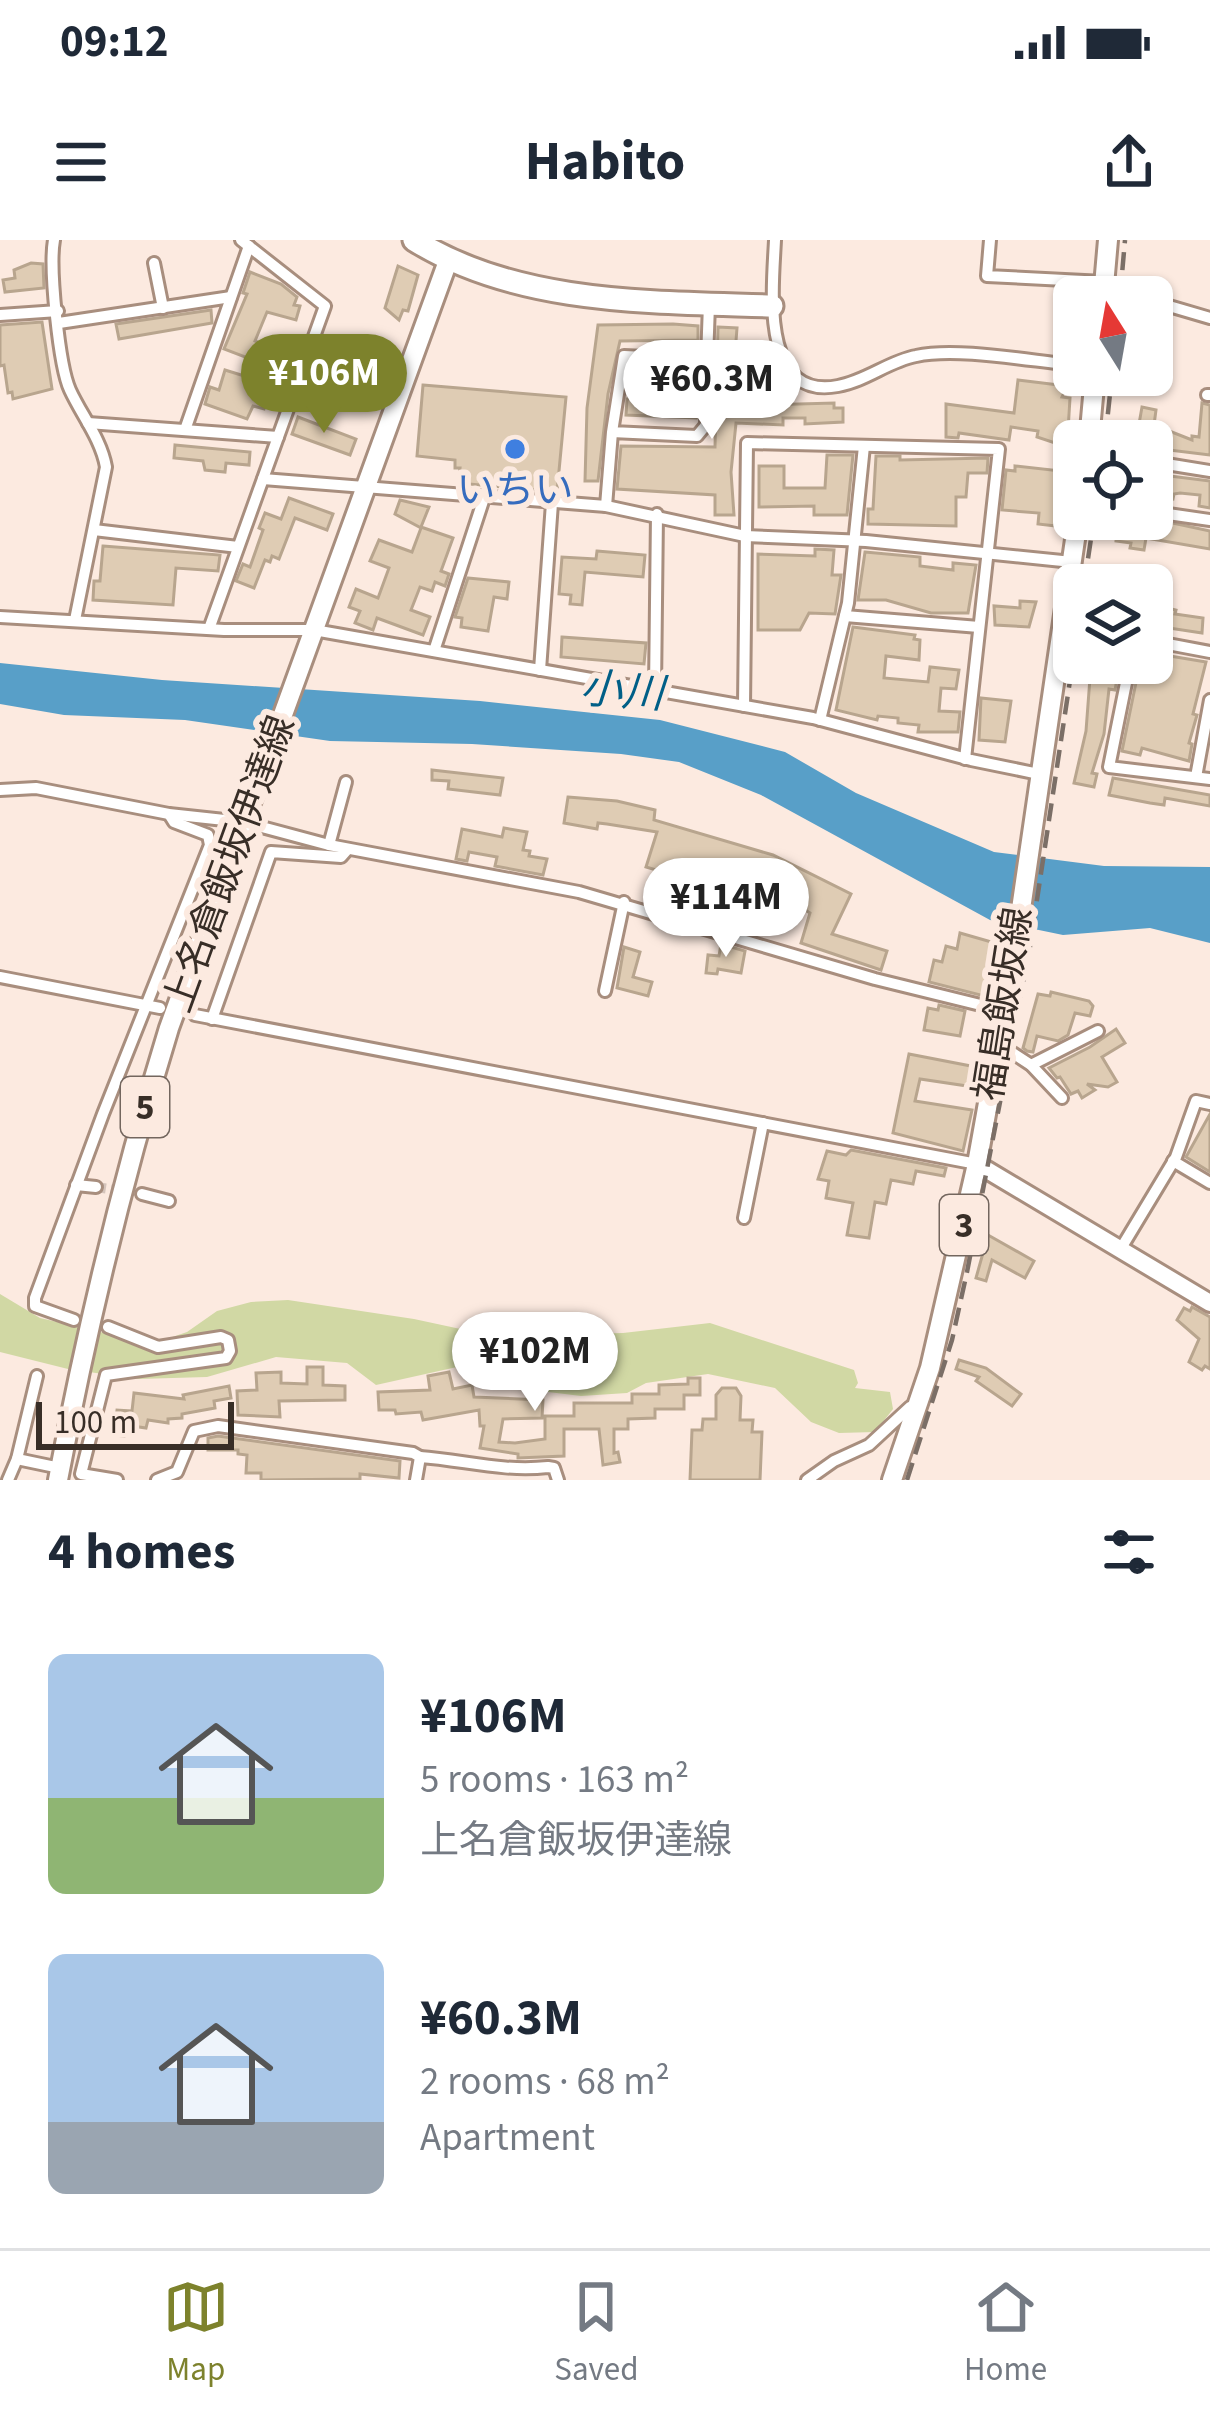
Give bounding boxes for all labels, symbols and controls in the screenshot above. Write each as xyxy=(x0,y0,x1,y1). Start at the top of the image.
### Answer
text: 09:12 xyxy=(60,10,169,74)
text: Habito xyxy=(525,124,685,201)
icon: menu xyxy=(48,129,114,195)
icon: share xyxy=(1096,129,1162,195)
north arrow xyxy=(1053,276,1173,396)
map controls xyxy=(1053,276,1173,684)
pin: ¥106M xyxy=(240,334,408,436)
pin: ¥60.3M xyxy=(614,340,810,442)
text: ¥106M xyxy=(268,345,380,401)
text: ¥60.3M xyxy=(650,351,774,407)
button: locate xyxy=(1053,420,1173,540)
marker: いちい xyxy=(502,436,528,462)
place label: いちい xyxy=(456,463,574,519)
button: layers xyxy=(1053,564,1173,684)
water label: 小川 xyxy=(578,659,670,725)
street label: 上名倉飯坂伊達線 xyxy=(150,708,310,1020)
pin: ¥114M xyxy=(642,858,810,960)
text: ¥114M xyxy=(670,869,782,925)
street label: 福島飯坂線 xyxy=(961,903,1047,1105)
road number: 5 xyxy=(121,1077,169,1137)
road number: 3 xyxy=(940,1195,988,1255)
pin: ¥102M xyxy=(451,1312,619,1414)
text: ¥102M xyxy=(479,1323,591,1379)
scale bar xyxy=(36,1396,234,1449)
text: 100 m xyxy=(54,1399,137,1446)
text: 4 homes xyxy=(48,1516,235,1588)
icon: filters xyxy=(1096,1519,1162,1585)
text: ¥106M xyxy=(420,1680,567,1752)
icon: home xyxy=(144,1702,288,1846)
text: 5 rooms · 163 m² xyxy=(420,1752,689,1808)
text: 上名倉飯坂伊達線 xyxy=(420,1813,732,1869)
text: ¥60.3M xyxy=(420,1982,582,2054)
icon: home xyxy=(144,2002,288,2146)
text: 2 rooms · 68 m² xyxy=(420,2054,670,2110)
text: Apartment xyxy=(420,2110,595,2166)
tab: Map xyxy=(163,2274,229,2393)
tab: Saved xyxy=(554,2274,639,2393)
tab: Home xyxy=(964,2274,1047,2393)

